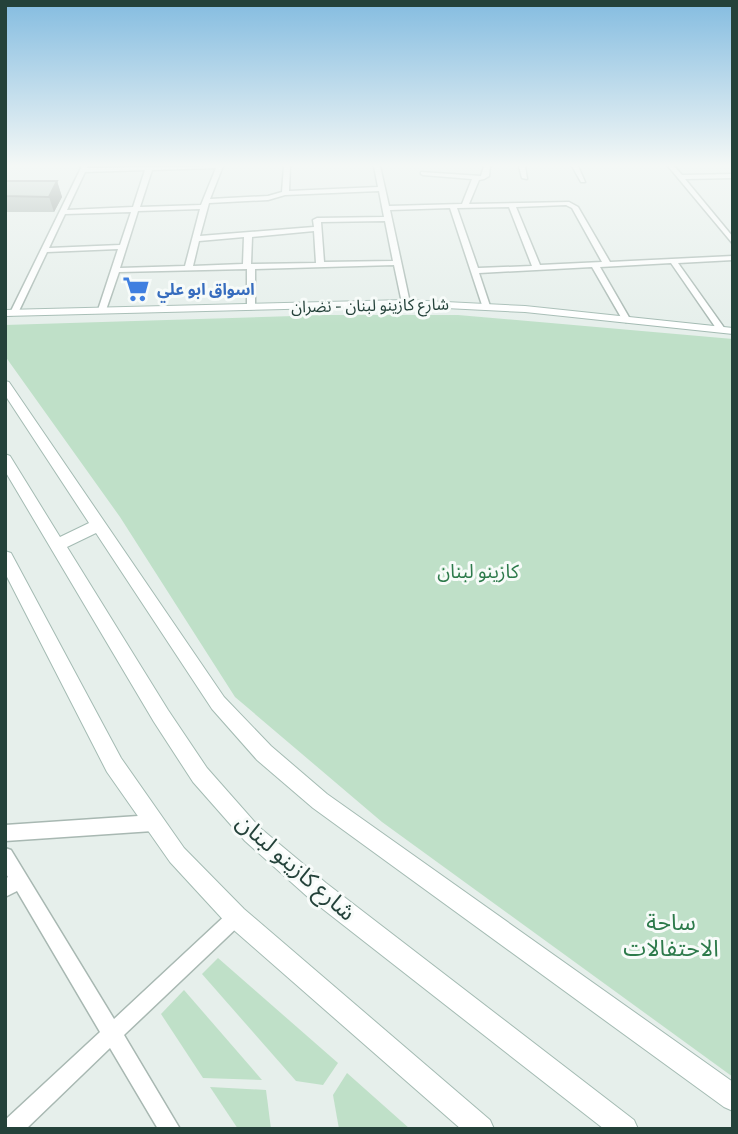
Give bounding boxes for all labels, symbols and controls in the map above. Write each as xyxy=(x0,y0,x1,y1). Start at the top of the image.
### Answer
supermarket icon: اسواق ابو علي xyxy=(121,274,151,304)
place label: اسواق ابو علي xyxy=(157,277,255,303)
street label: شارع كازينو لبنان - نضران xyxy=(291,292,449,319)
park label: كازينو لبنان xyxy=(437,556,520,585)
street label: شارع كازينو لبنان xyxy=(229,805,364,929)
park label: ساحة الاحتفالات xyxy=(623,904,719,965)

